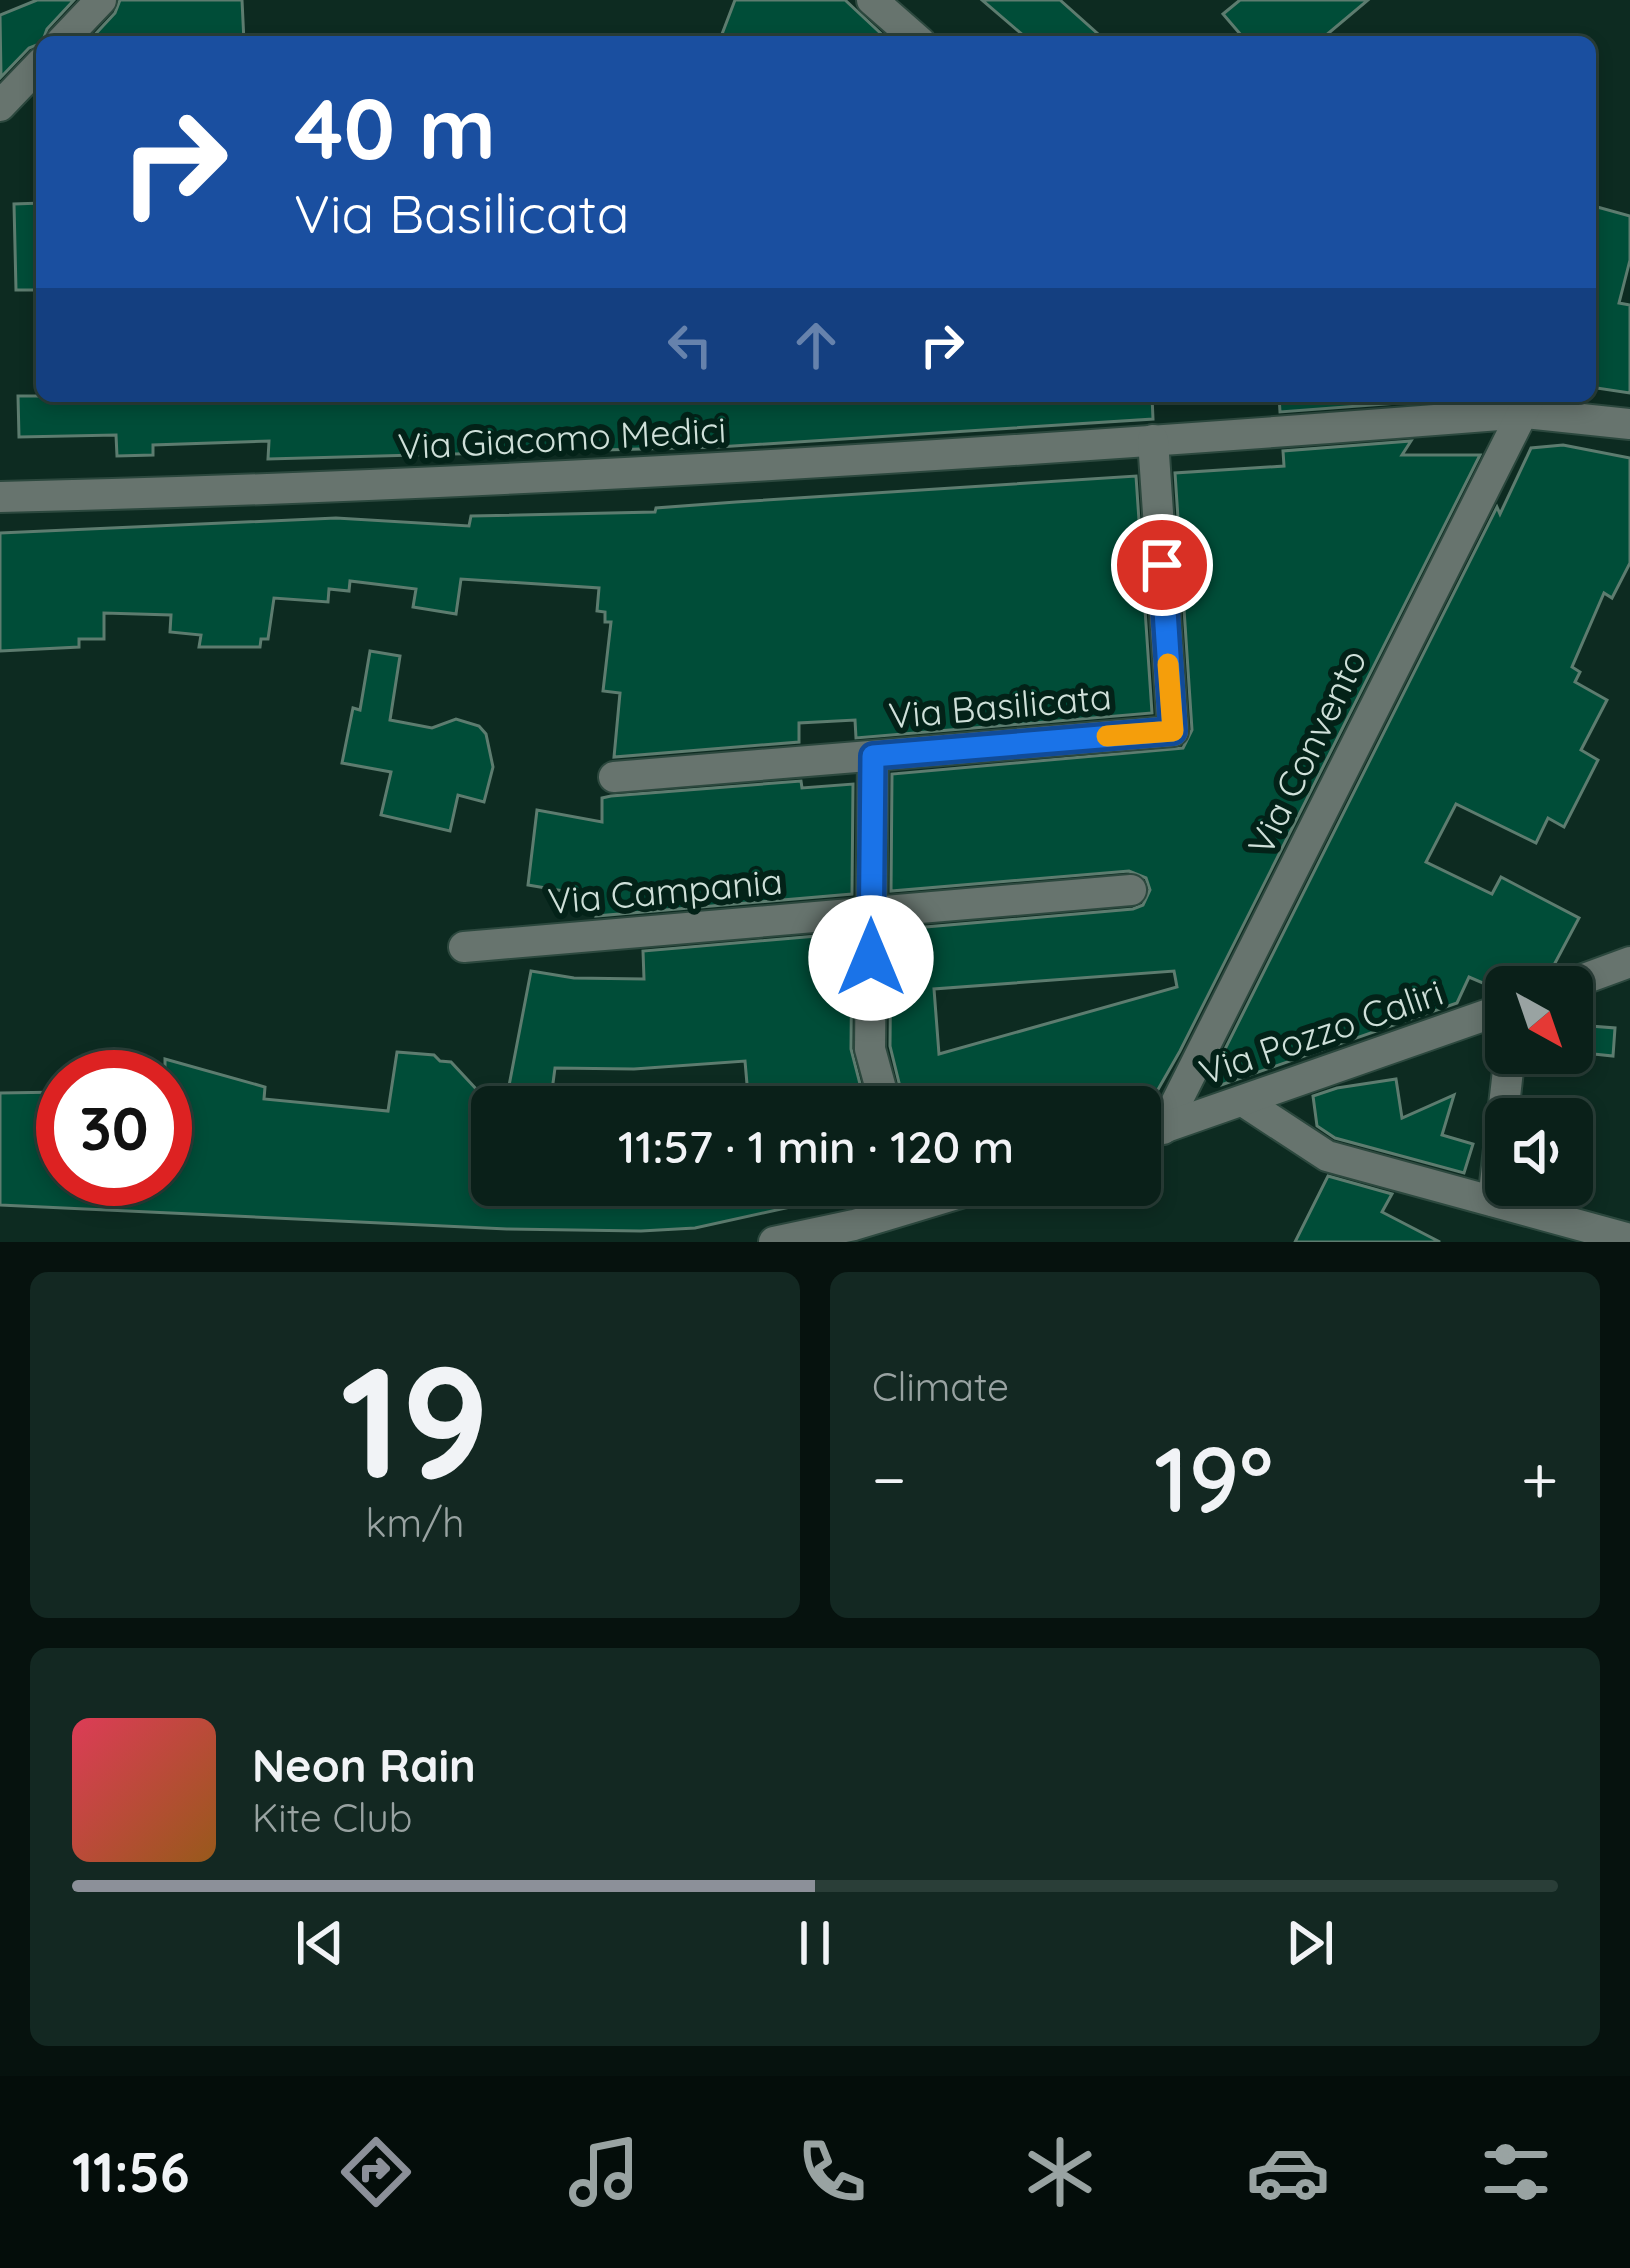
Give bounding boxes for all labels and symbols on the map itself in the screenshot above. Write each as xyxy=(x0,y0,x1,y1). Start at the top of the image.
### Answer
street label: Via Giacomo Medici xyxy=(397,406,727,469)
pin xyxy=(1111,514,1213,616)
street label: Via Convento xyxy=(1237,642,1376,862)
street label: Via Basilicata xyxy=(887,673,1113,738)
street label: Via Campania xyxy=(546,858,784,923)
position arrow xyxy=(808,895,934,1021)
north arrow xyxy=(1485,966,1593,1074)
street label: Via Pozzo Caliri xyxy=(1193,969,1448,1094)
speed limit sign: 30 xyxy=(36,1050,192,1206)

